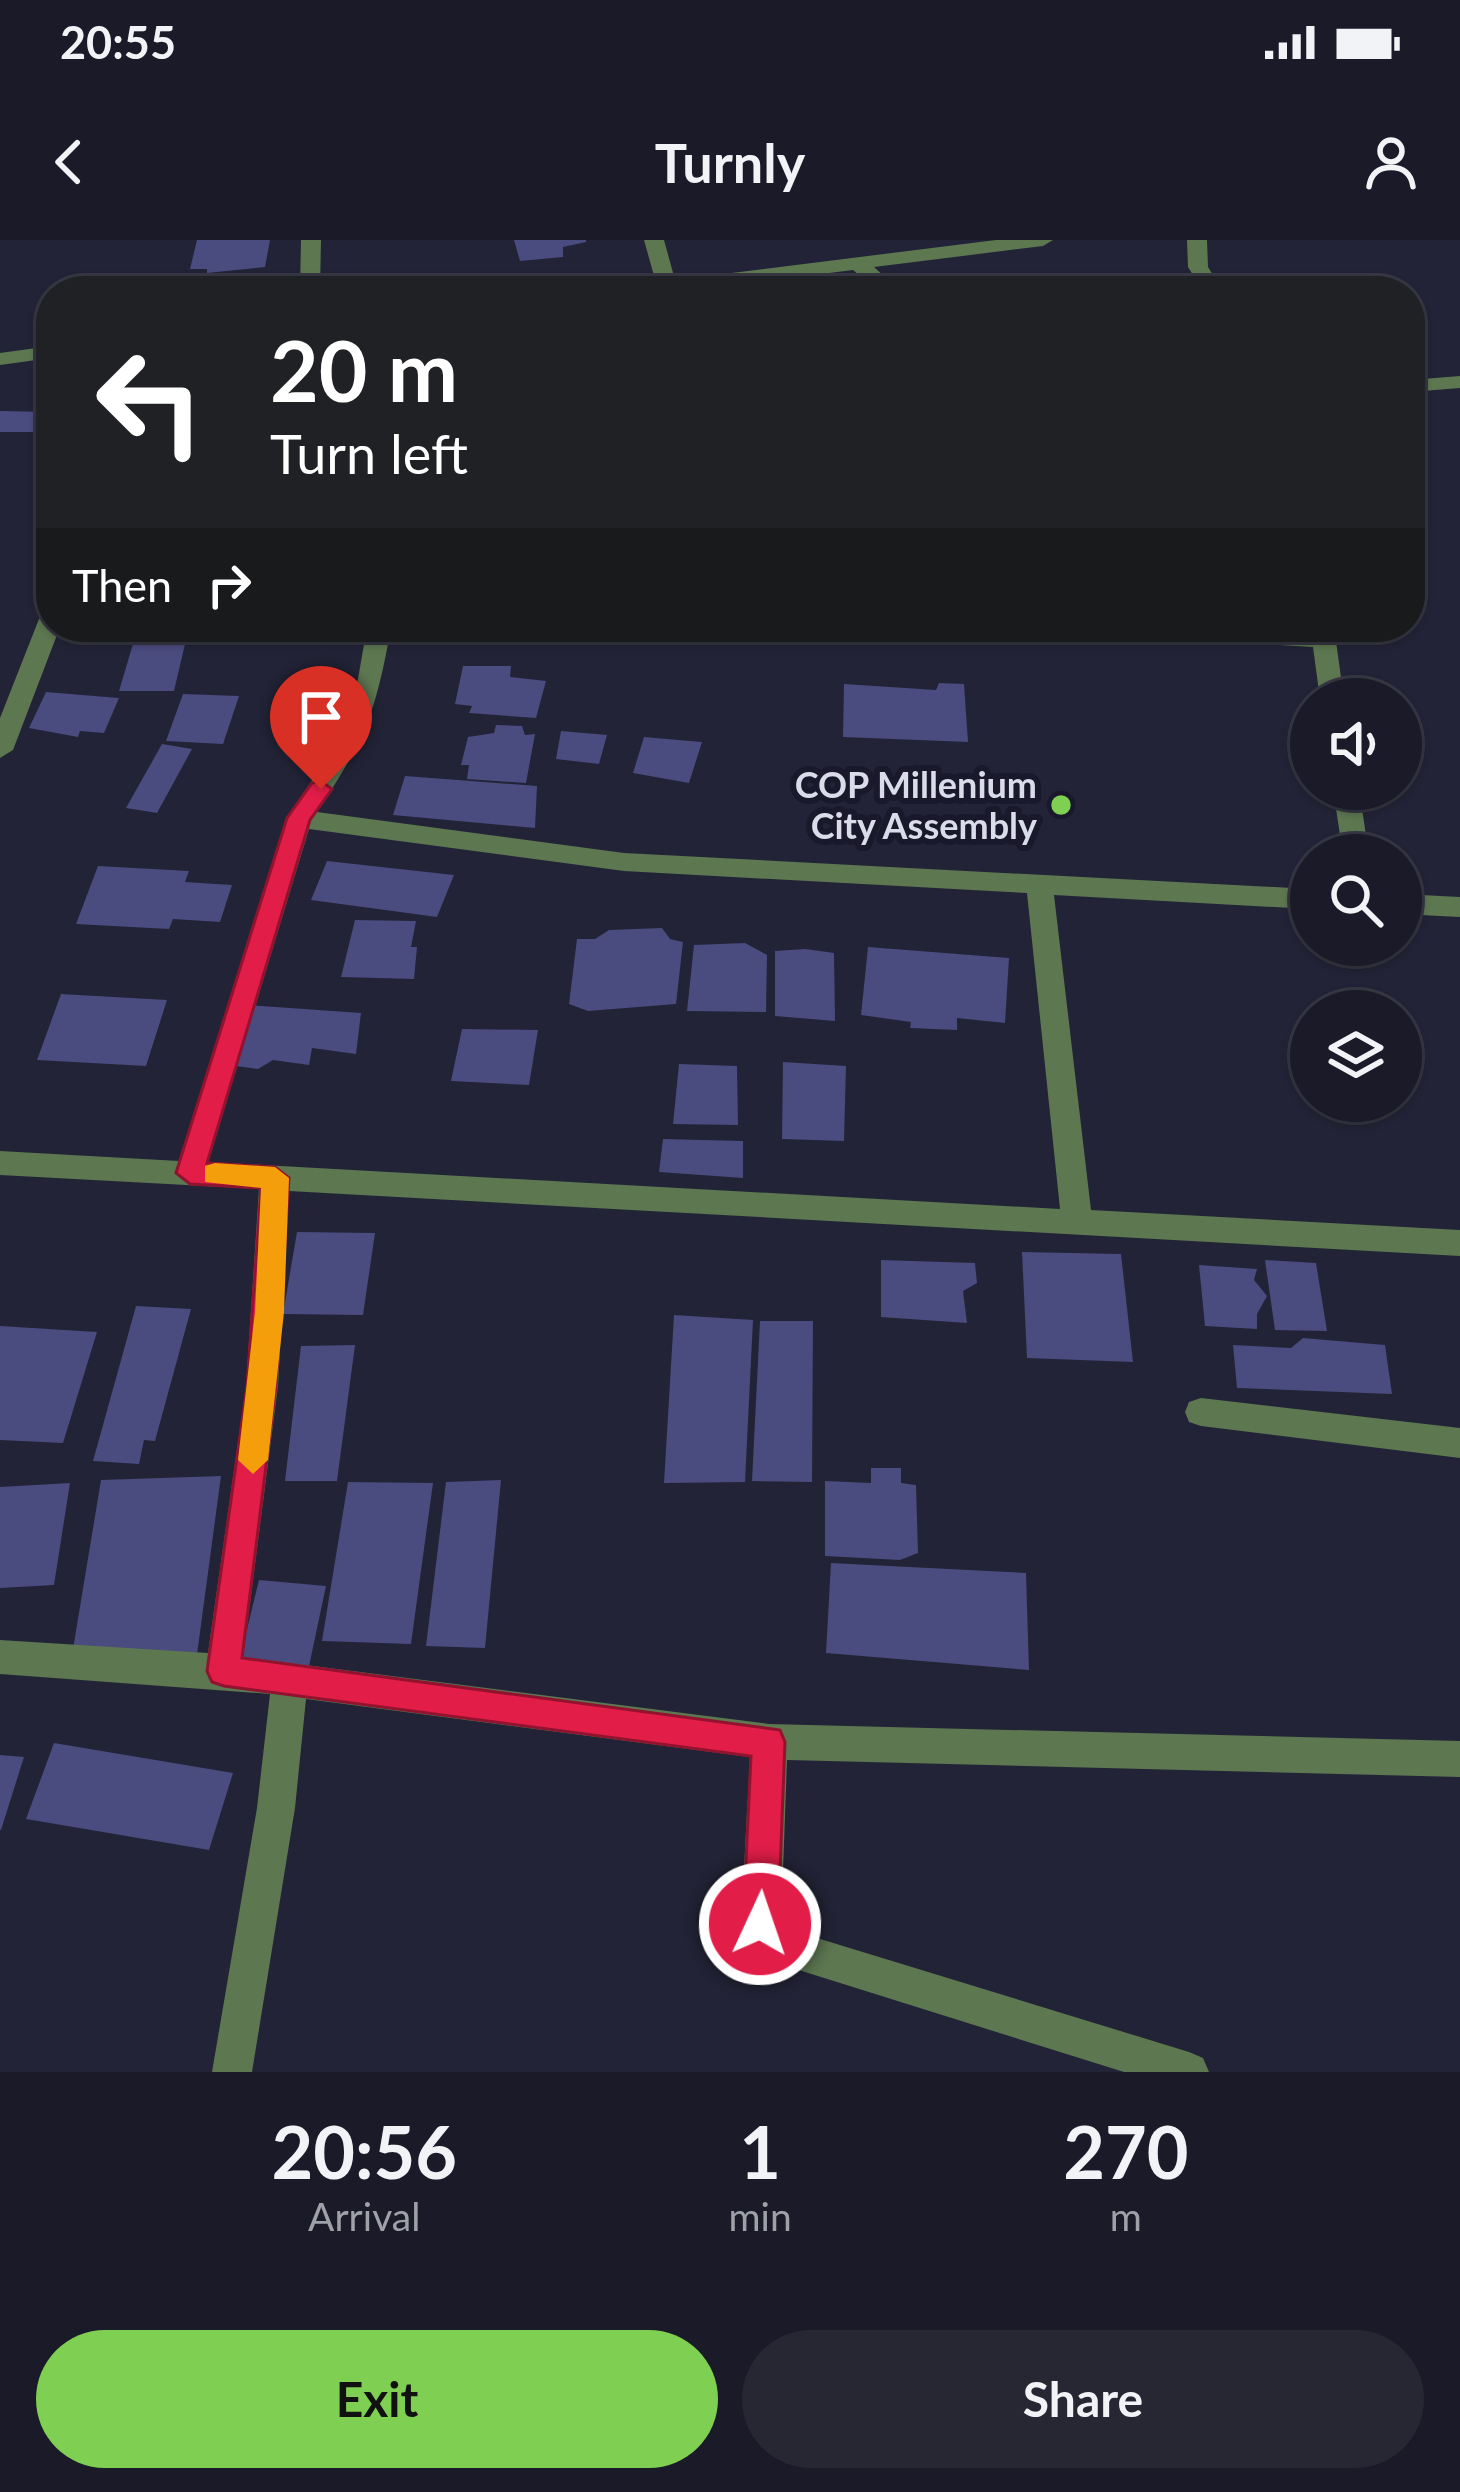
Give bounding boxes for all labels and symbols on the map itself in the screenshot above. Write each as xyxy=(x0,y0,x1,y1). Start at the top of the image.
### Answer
pin xyxy=(270,666,372,789)
place label: COP Millenium City Assembly xyxy=(795,762,1037,847)
marker: COP Millenium City Assembly xyxy=(1048,792,1074,818)
position arrow xyxy=(697,1861,823,1987)

